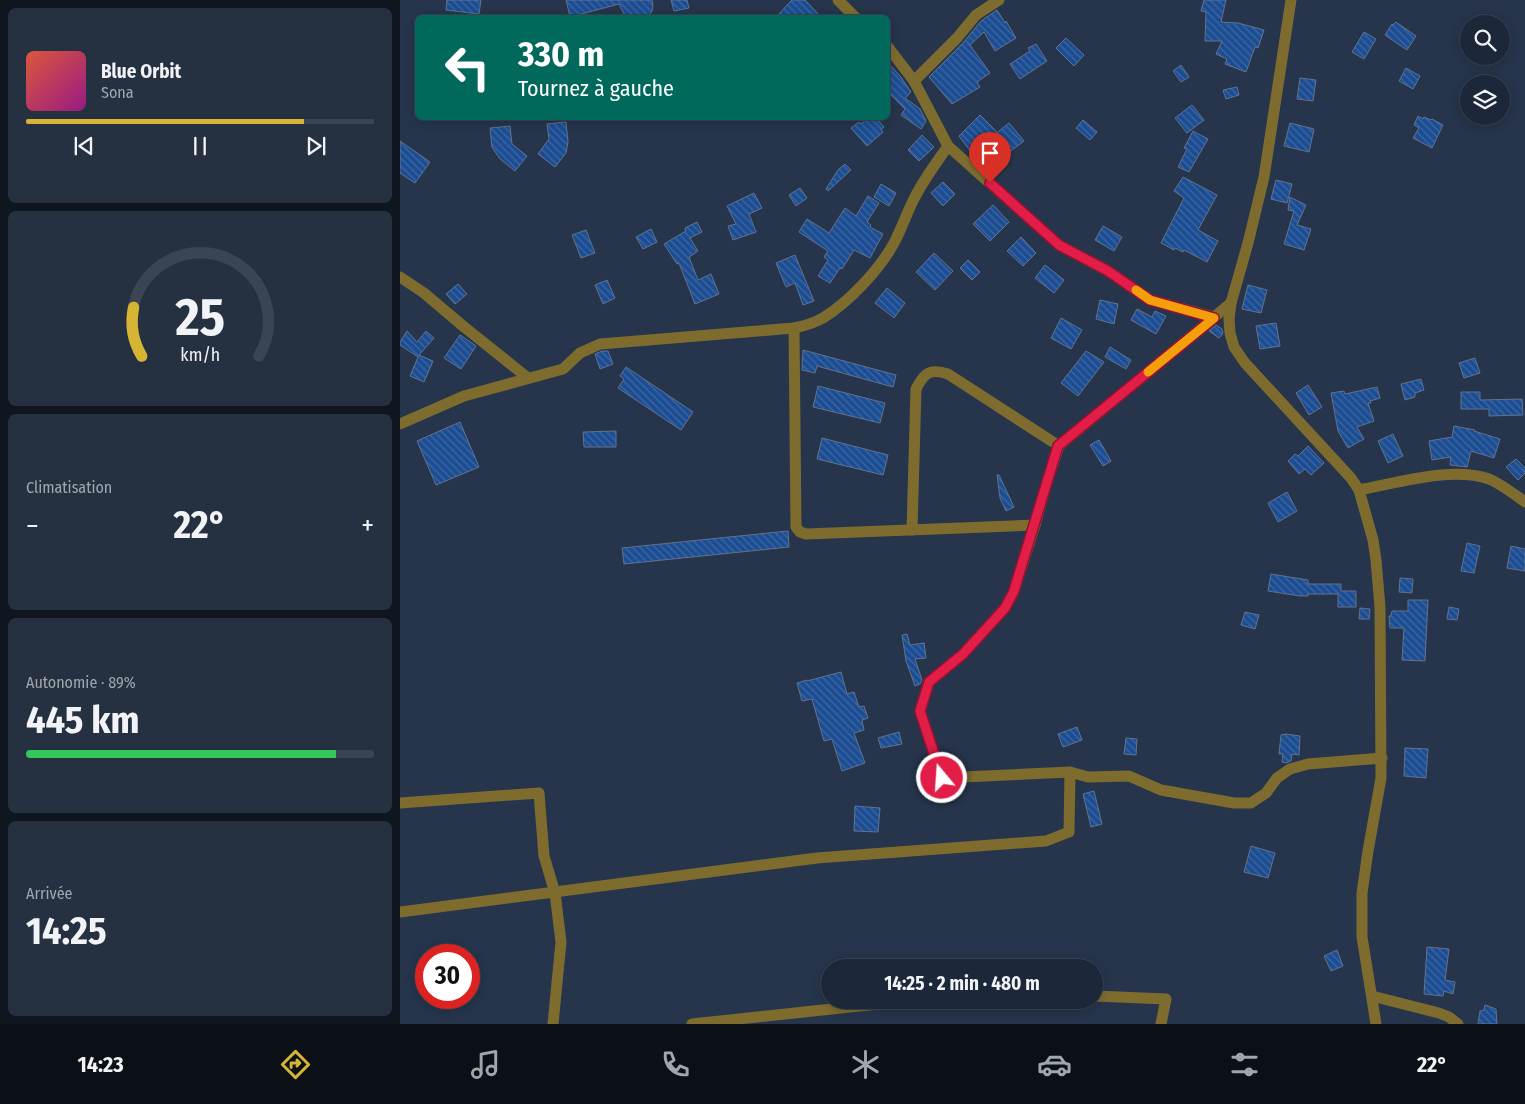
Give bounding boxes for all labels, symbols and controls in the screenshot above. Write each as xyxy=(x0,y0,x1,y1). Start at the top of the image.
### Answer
map controls xyxy=(1460,15,1510,125)
button: search xyxy=(1460,15,1510,65)
text: 330 m xyxy=(518,33,604,75)
icon: left xyxy=(435,35,500,100)
text: Blue Orbit xyxy=(101,60,181,83)
text: Tournez à gauche xyxy=(518,75,674,102)
button: layers xyxy=(1460,75,1510,125)
text: Sona xyxy=(101,83,134,102)
icon: previous xyxy=(70,132,98,160)
icon: pause xyxy=(186,132,214,160)
icon: next xyxy=(302,132,330,160)
pin xyxy=(969,132,1011,183)
icon: arrive xyxy=(976,139,1004,167)
text: 25 xyxy=(174,286,225,349)
text: km/h xyxy=(180,344,220,366)
text: Climatisation xyxy=(26,478,112,497)
text: 22° xyxy=(173,502,226,548)
text: − xyxy=(26,509,39,542)
text: + xyxy=(361,509,374,542)
text: Autonomie · 89% xyxy=(26,673,136,692)
text: 445 km xyxy=(26,697,140,743)
position arrow xyxy=(915,751,967,803)
text: Arrivée xyxy=(26,884,72,903)
text: 14:25 xyxy=(26,908,107,954)
speed limit sign: 30 xyxy=(415,944,480,1009)
text: 14:25 · 2 min · 480 m xyxy=(884,972,1040,995)
icon: directions xyxy=(278,1047,313,1082)
icon: music xyxy=(468,1047,503,1082)
icon: phone xyxy=(658,1047,693,1082)
icon: climate xyxy=(848,1047,883,1082)
icon: car xyxy=(1037,1047,1072,1082)
icon: filters xyxy=(1227,1047,1262,1082)
text: 14:23 xyxy=(77,1051,124,1078)
text: 22° xyxy=(1417,1051,1448,1078)

